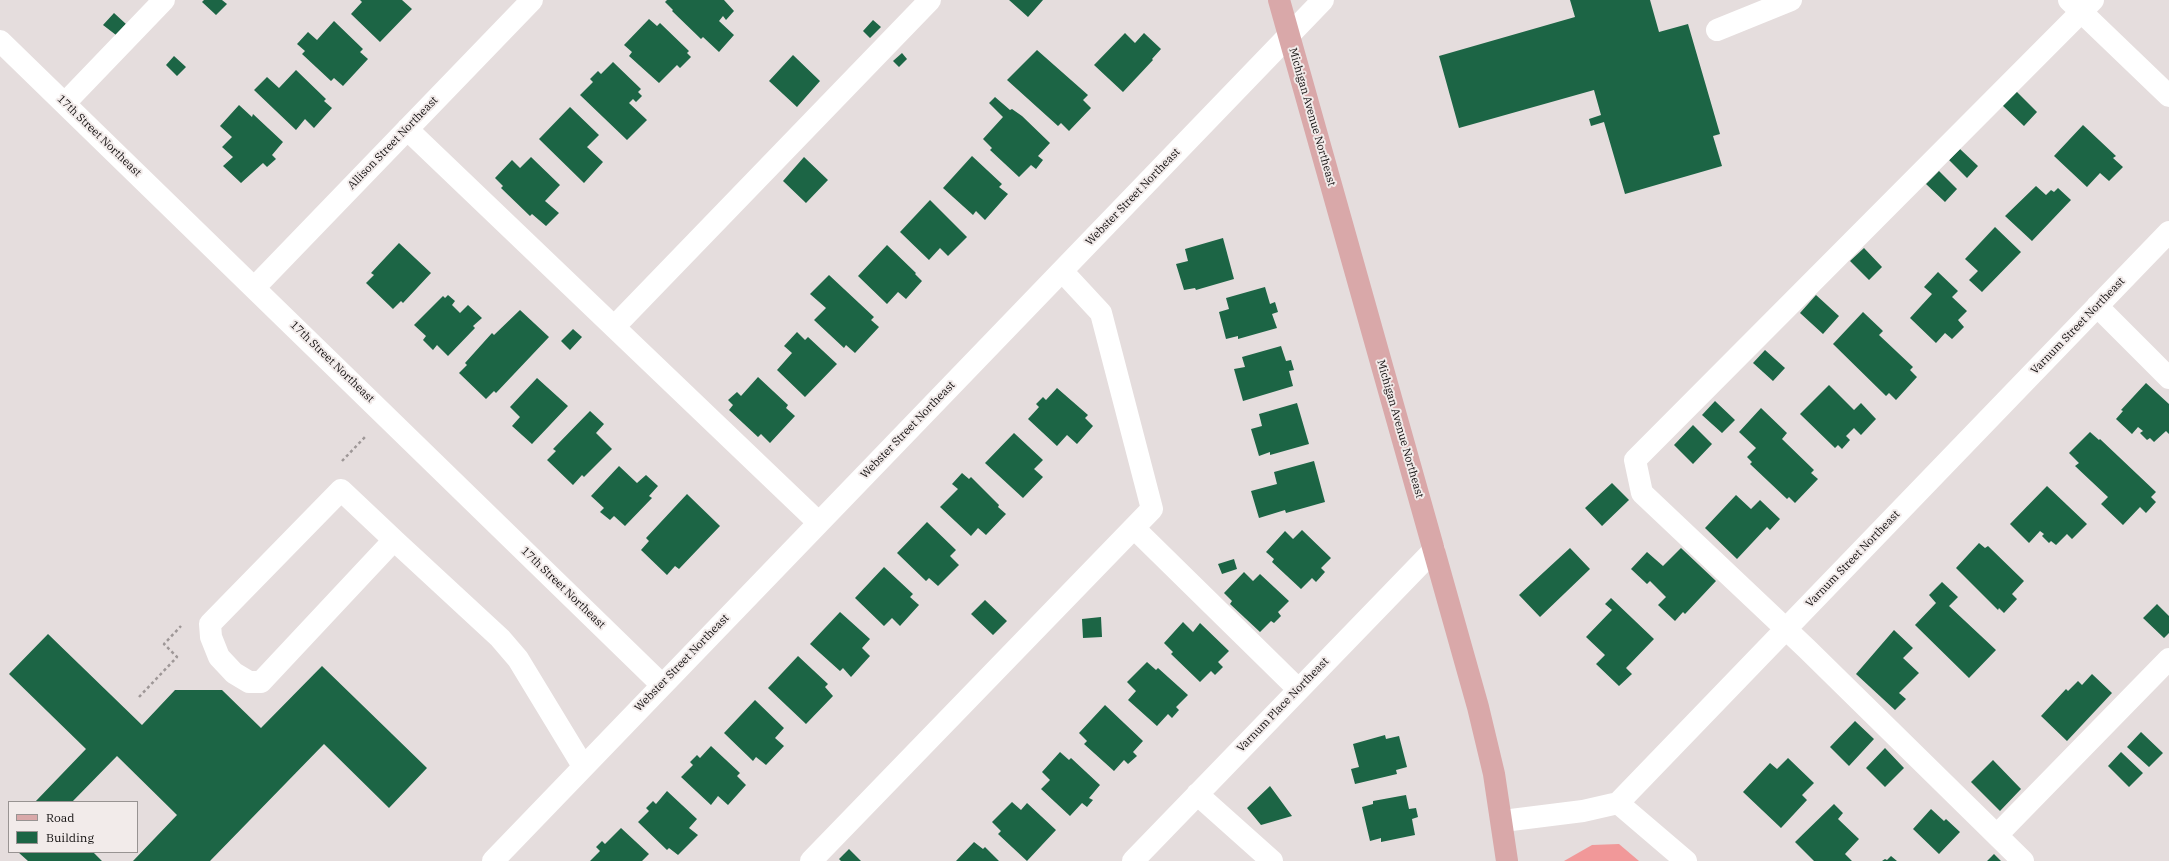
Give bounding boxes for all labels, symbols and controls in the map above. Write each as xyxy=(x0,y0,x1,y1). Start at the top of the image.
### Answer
street label: Michigan Avenue Northeast xyxy=(1286,46,1338,188)
street label: 17th Street Northeast xyxy=(54,92,144,180)
street label: Allison Street Northeast xyxy=(345,94,441,192)
street label: Webster Street Northeast xyxy=(1083,146,1183,248)
street label: Varnum Street Northeast xyxy=(2028,275,2128,377)
street label: 17th Street Northeast xyxy=(287,318,377,406)
street label: Michigan Avenue Northeast xyxy=(1374,358,1426,500)
street label: Webster Street Northeast xyxy=(858,379,958,481)
street label: Varnum Street Northeast xyxy=(1803,508,1903,610)
street label: 17th Street Northeast xyxy=(518,544,608,632)
street label: Webster Street Northeast xyxy=(632,612,732,714)
street label: Varnum Place Northeast xyxy=(1234,655,1332,755)
legend xyxy=(8,801,138,853)
text: Road xyxy=(46,810,75,825)
text: Building xyxy=(46,830,94,845)

